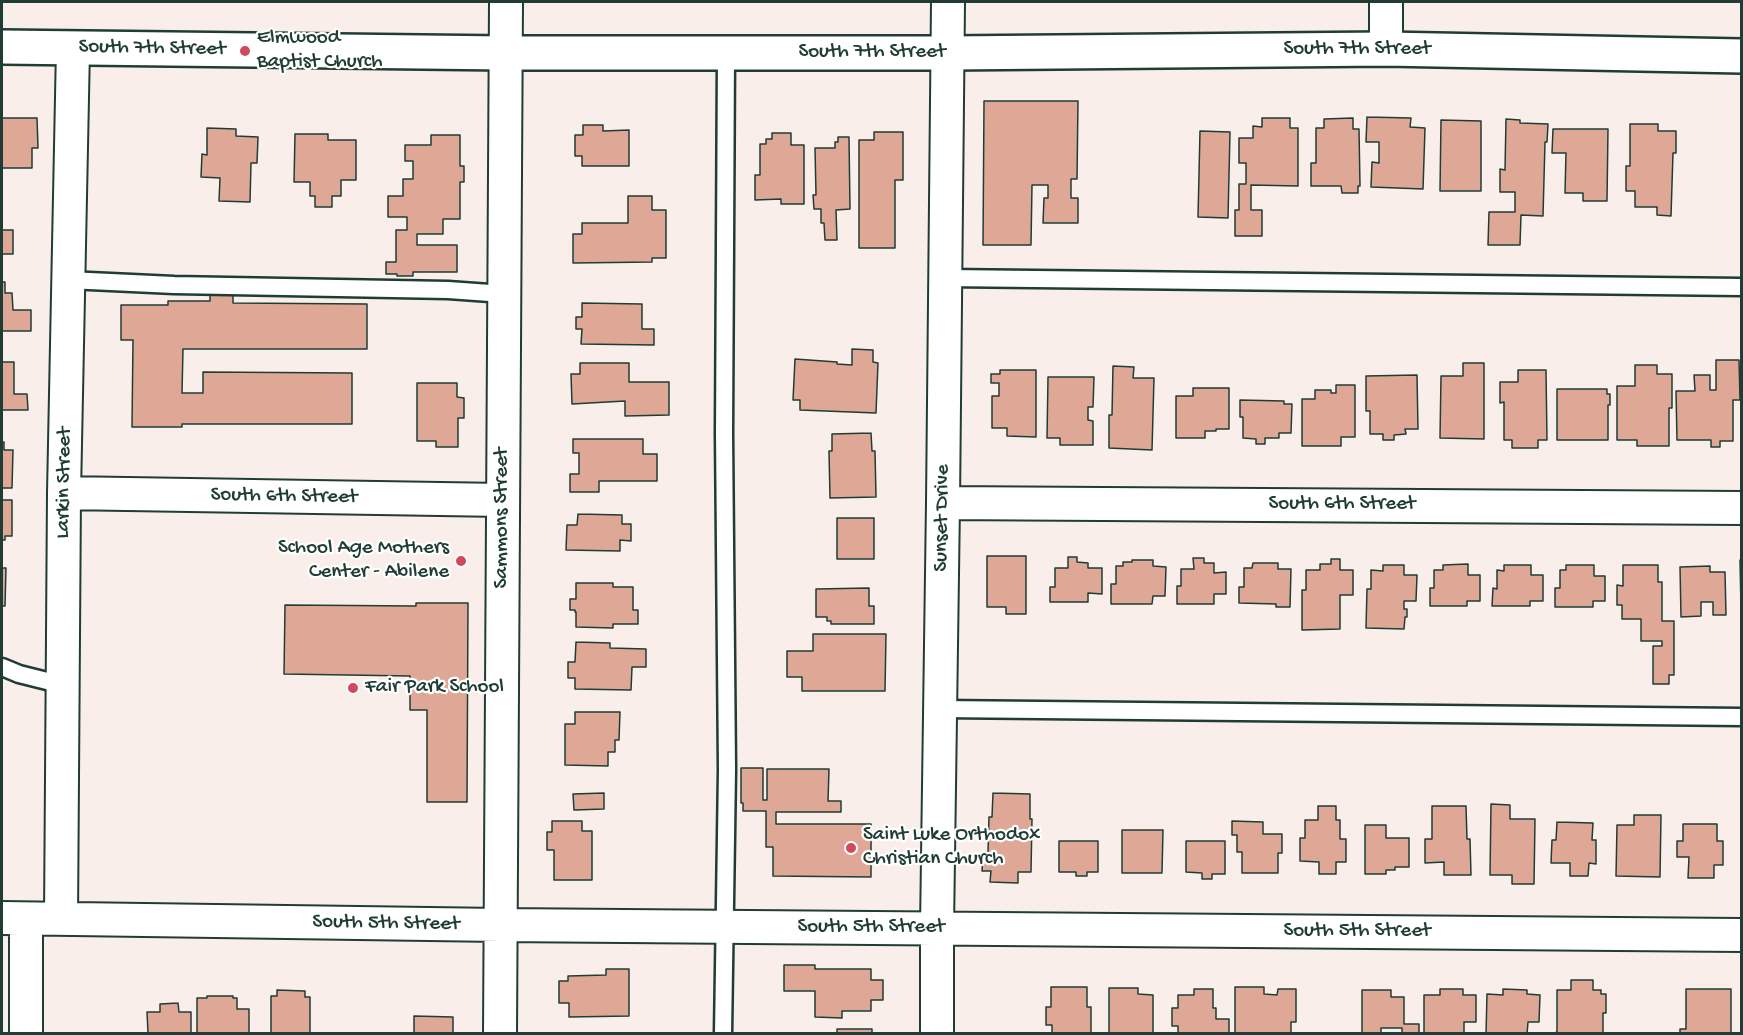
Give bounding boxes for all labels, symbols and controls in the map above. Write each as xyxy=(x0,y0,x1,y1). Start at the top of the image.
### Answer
place label: Elmwood Baptist Church xyxy=(257,26,382,76)
street label: South 7th Street xyxy=(78,35,226,63)
street label: South 7th Street xyxy=(1283,37,1431,63)
street label: South 7th Street xyxy=(798,40,946,66)
marker: Elmwood Baptist Church xyxy=(238,44,252,58)
street label: Larkin Street xyxy=(51,427,79,539)
street label: Sammons Street xyxy=(490,448,516,588)
street label: Sunset Drive xyxy=(929,464,957,572)
street label: South 6th Street xyxy=(210,483,358,511)
street label: South 6th Street xyxy=(1269,492,1415,518)
place label: School Age Mothers Center - Abilene xyxy=(278,536,449,586)
marker: School Age Mothers Center - Abilene xyxy=(454,554,468,568)
place label: Fair Park School xyxy=(365,675,504,701)
marker: Fair Park School xyxy=(346,681,360,695)
place label: Saint Luke Orthodox Christian Church xyxy=(863,823,1040,873)
marker: Saint Luke Orthodox Christian Church xyxy=(844,841,858,855)
street label: South 5th Street xyxy=(312,910,460,938)
street label: South 5th Street xyxy=(797,915,945,941)
street label: South 5th Street xyxy=(1283,919,1431,945)

